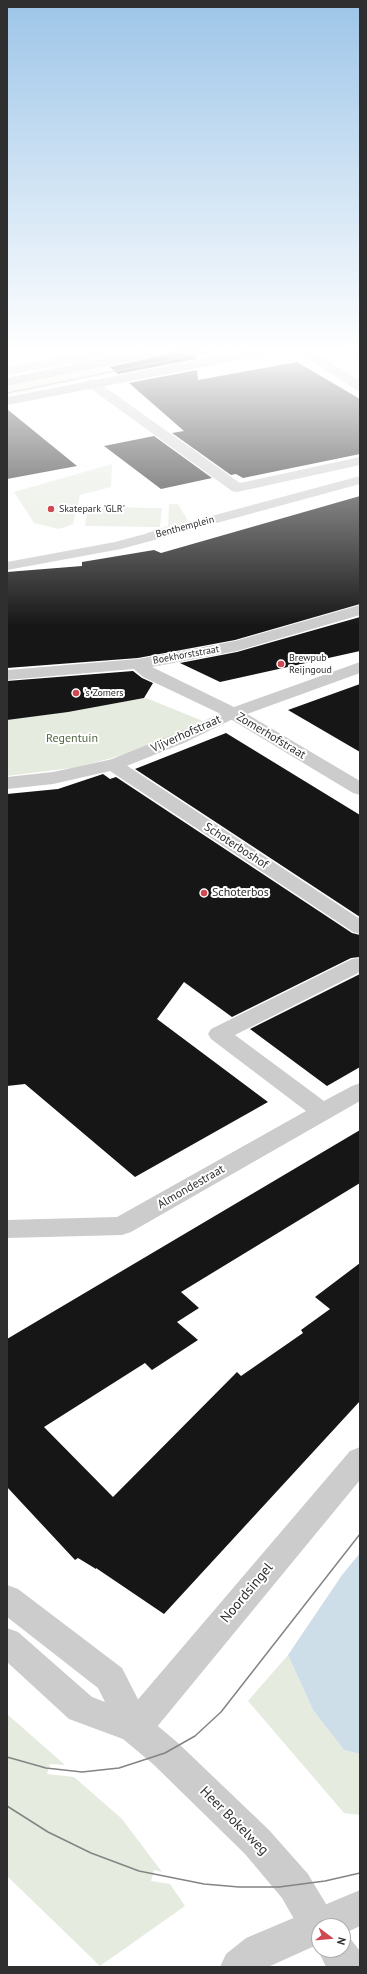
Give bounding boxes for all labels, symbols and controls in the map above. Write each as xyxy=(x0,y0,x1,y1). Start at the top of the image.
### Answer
place label: Skatepark 'GLR' xyxy=(59,503,125,515)
marker: Skatepark 'GLR' xyxy=(46,504,56,514)
street label: Benthemplein xyxy=(154,513,216,541)
street label: Boekhorststraat xyxy=(152,643,220,667)
place label: Brewpub Reijngoud xyxy=(289,652,332,676)
marker: Brewpub Reijngoud xyxy=(276,659,286,669)
place label: 's Zomers xyxy=(84,687,124,699)
marker: 's Zomers xyxy=(71,688,81,698)
street label: Zomerhofstraat xyxy=(234,710,308,762)
street label: Vijverhofstraat xyxy=(149,712,223,756)
park label: Regentuin xyxy=(46,732,98,746)
street label: Schoterboshof xyxy=(201,820,271,872)
place label: Schoterbos xyxy=(212,886,269,900)
marker: Schoterbos xyxy=(199,888,209,898)
street label: Almondestraat xyxy=(155,1162,227,1212)
street label: Noordsingel xyxy=(217,1560,277,1626)
street label: Heer Bokelweg xyxy=(196,1783,272,1859)
north arrow xyxy=(311,1918,351,1958)
text: N xyxy=(334,1936,349,1946)

